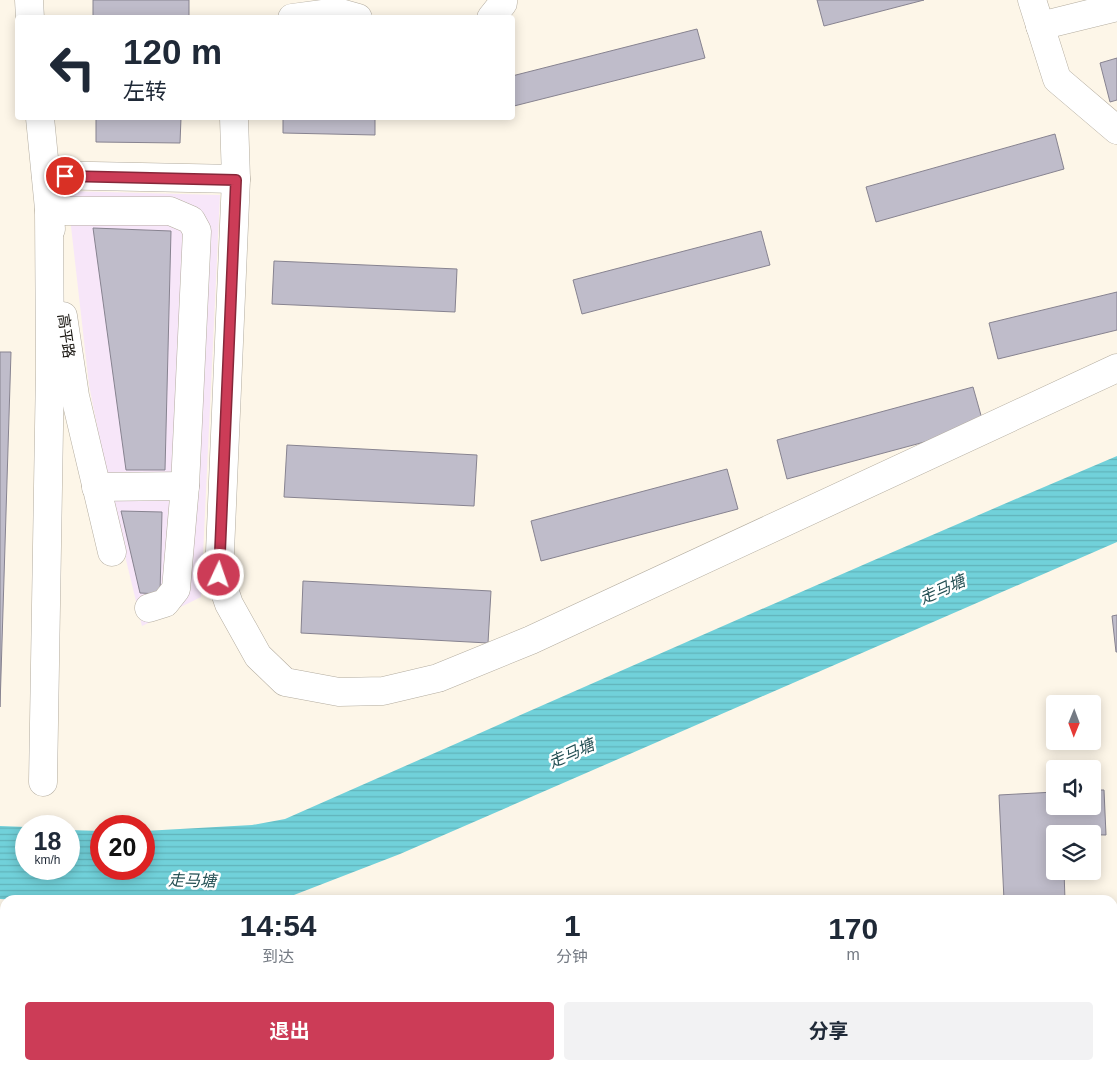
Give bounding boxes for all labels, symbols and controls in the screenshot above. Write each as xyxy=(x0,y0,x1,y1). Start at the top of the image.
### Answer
text: 120 m xyxy=(123,32,222,71)
icon: left xyxy=(40,35,105,100)
text: 左转 xyxy=(123,79,167,104)
pin xyxy=(44,155,86,197)
icon: arrive xyxy=(51,162,79,190)
street label: 高平路 xyxy=(55,312,78,359)
position arrow xyxy=(192,548,244,600)
water label: 走马塘 xyxy=(917,571,970,607)
north arrow xyxy=(1046,695,1101,750)
map controls xyxy=(1046,695,1101,880)
water label: 走马塘 xyxy=(546,735,599,771)
button: sound xyxy=(1046,760,1101,815)
speed limit sign: 20 xyxy=(90,815,155,880)
button: layers xyxy=(1046,825,1101,880)
text: 18 xyxy=(34,827,61,855)
text: km/h xyxy=(34,853,61,867)
water label: 走马塘 xyxy=(168,872,219,889)
text: 14:54 xyxy=(240,909,317,942)
text: 1 xyxy=(564,909,581,942)
text: 170 xyxy=(828,912,878,945)
text: m xyxy=(847,946,860,963)
text: 到达 xyxy=(262,948,294,965)
text: 分钟 xyxy=(556,948,588,965)
button: 退出 xyxy=(25,1002,554,1060)
button: 分享 xyxy=(564,1002,1093,1060)

